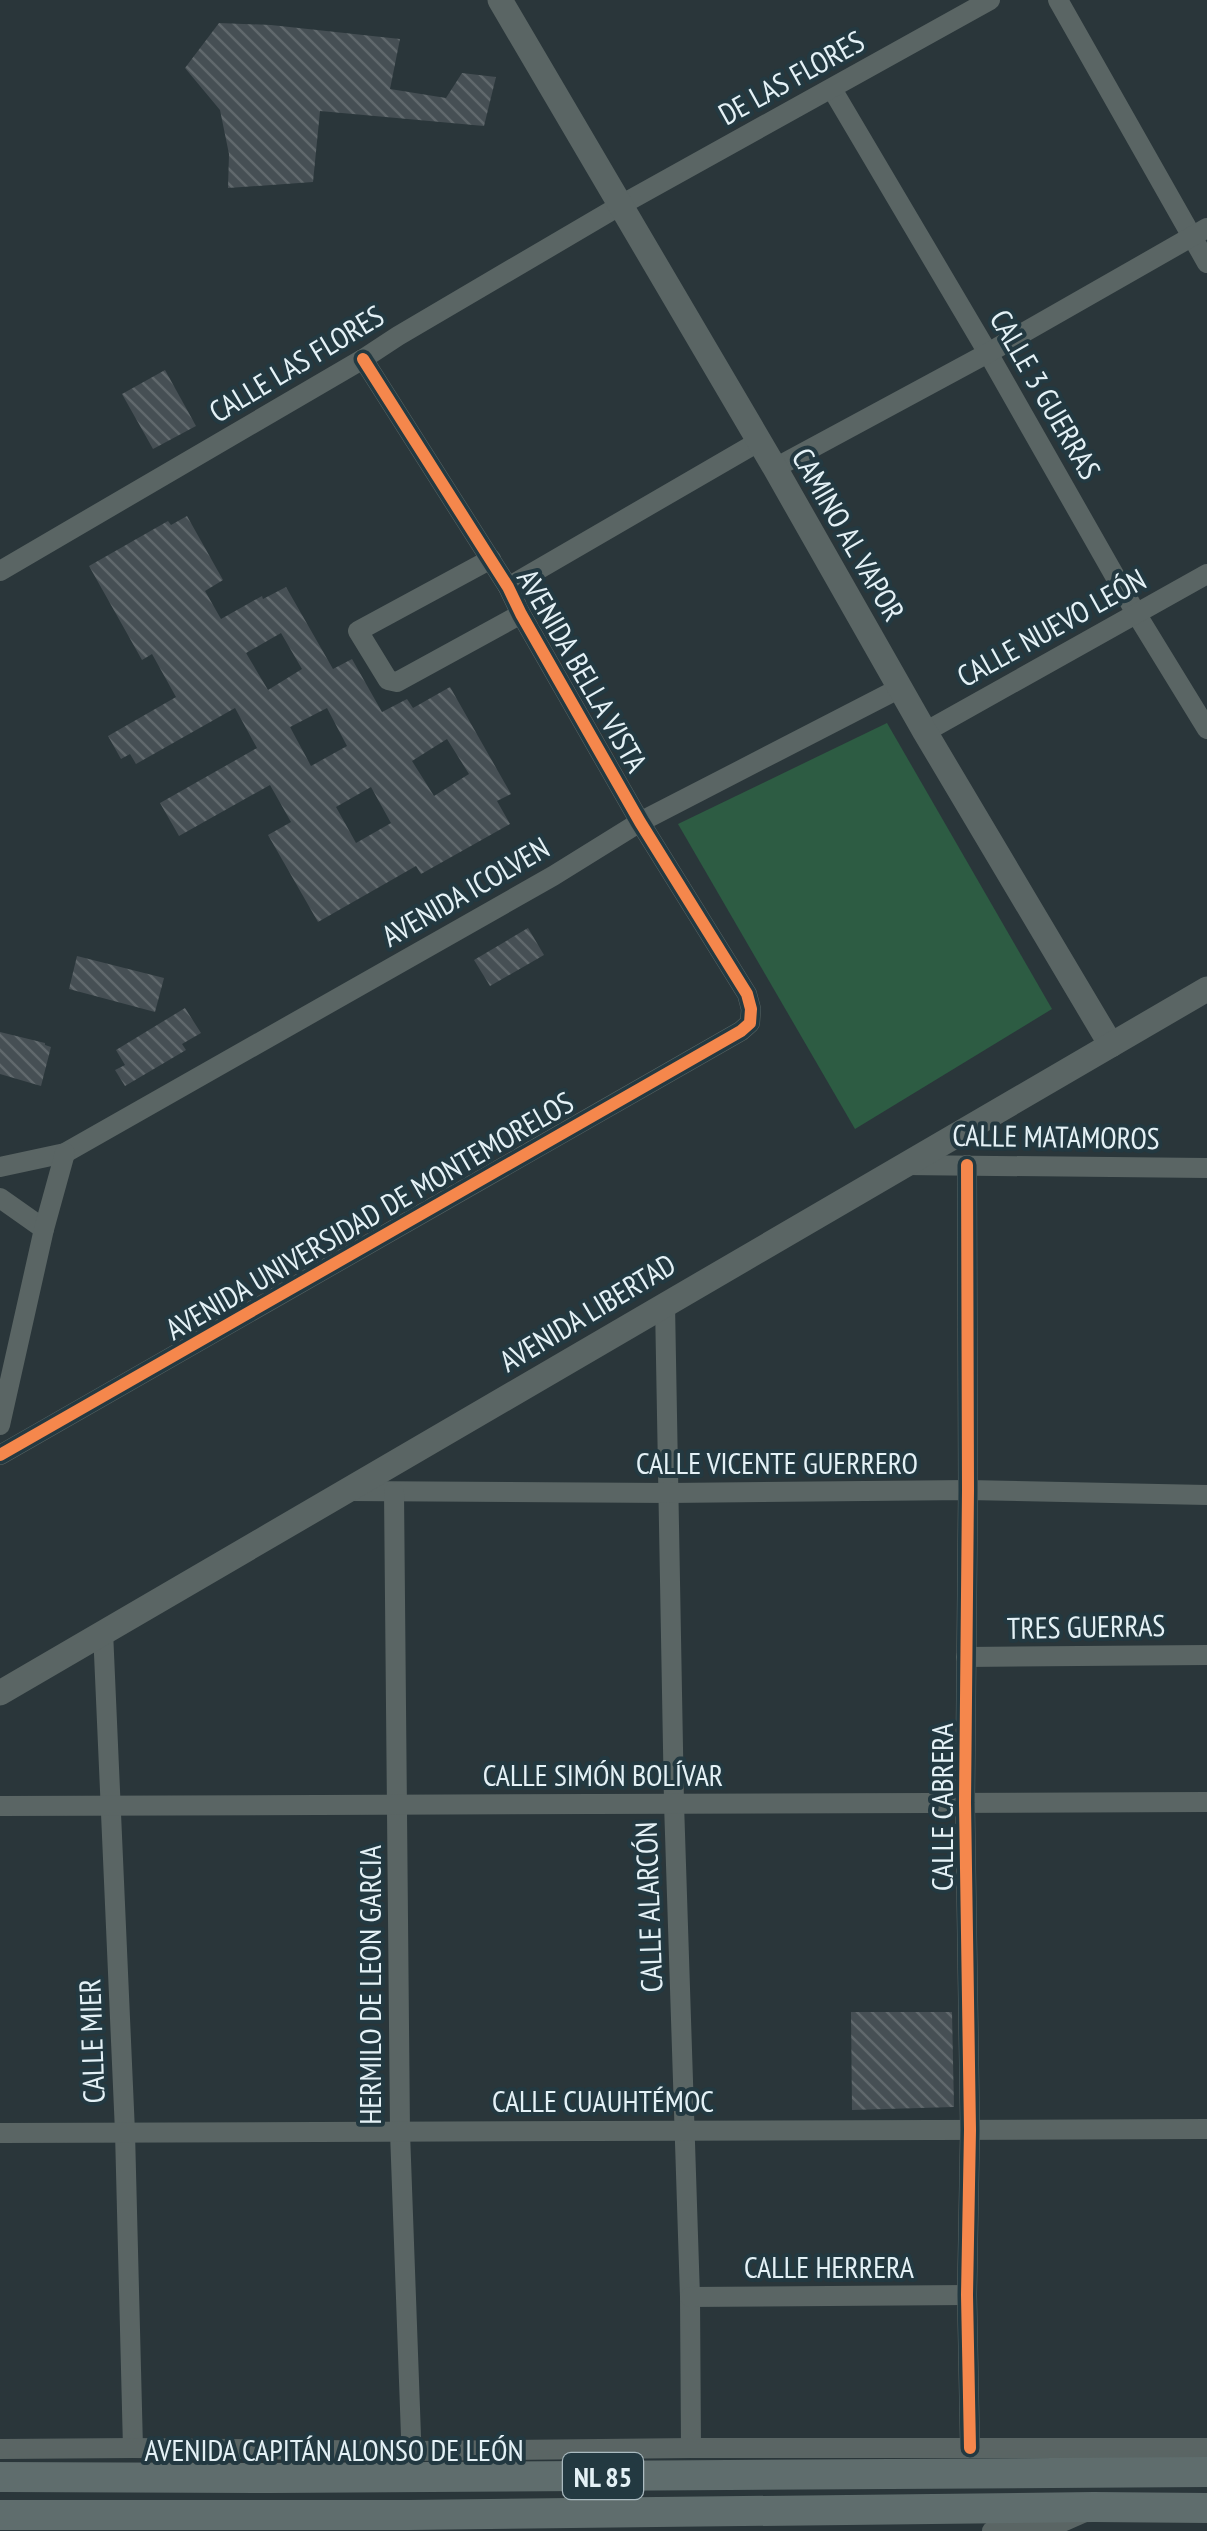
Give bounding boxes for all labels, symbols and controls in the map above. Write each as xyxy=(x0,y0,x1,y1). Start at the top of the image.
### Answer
street label: DE LAS FLORES xyxy=(711,21,871,133)
street label: CALLE LAS FLORES xyxy=(202,296,390,430)
street label: CALLE 3 GUERRAS xyxy=(982,302,1110,486)
street label: CAMINO AL VAPOR xyxy=(784,440,914,628)
street label: CALLE NUEVO LEÓN xyxy=(950,559,1152,695)
street label: AVENIDA BELLA VISTA xyxy=(509,561,657,779)
street label: AVENIDA ICOLVEN xyxy=(374,827,556,955)
street label: AVENIDA UNIVERSIDAD DE MONTEMORELOS xyxy=(158,1082,580,1348)
street label: CALLE MATAMOROS xyxy=(952,1115,1160,1157)
street label: AVENIDA LIBERTAD xyxy=(492,1244,682,1380)
street label: CALLE VICENTE GUERRERO xyxy=(636,1443,918,1482)
street label: TRES GUERRAS xyxy=(1007,1605,1165,1647)
street label: CALLE CABRERA xyxy=(922,1722,961,1891)
street label: CALLE SIMÓN BOLÍVAR xyxy=(483,1755,723,1794)
street label: CALLE ALARCÓN xyxy=(626,1821,670,1993)
street label: HERMILO DE LEON GARCIA xyxy=(350,1844,389,2125)
street label: CALLE MIER xyxy=(69,1978,113,2104)
street label: CALLE CUAUHTÉMOC xyxy=(492,2081,714,2120)
street label: CALLE HERRERA xyxy=(744,2247,915,2286)
street label: AVENIDA CAPITÁN ALONSO DE LEÓN xyxy=(144,2430,524,2469)
road number: NL 85 xyxy=(563,2453,643,2499)

